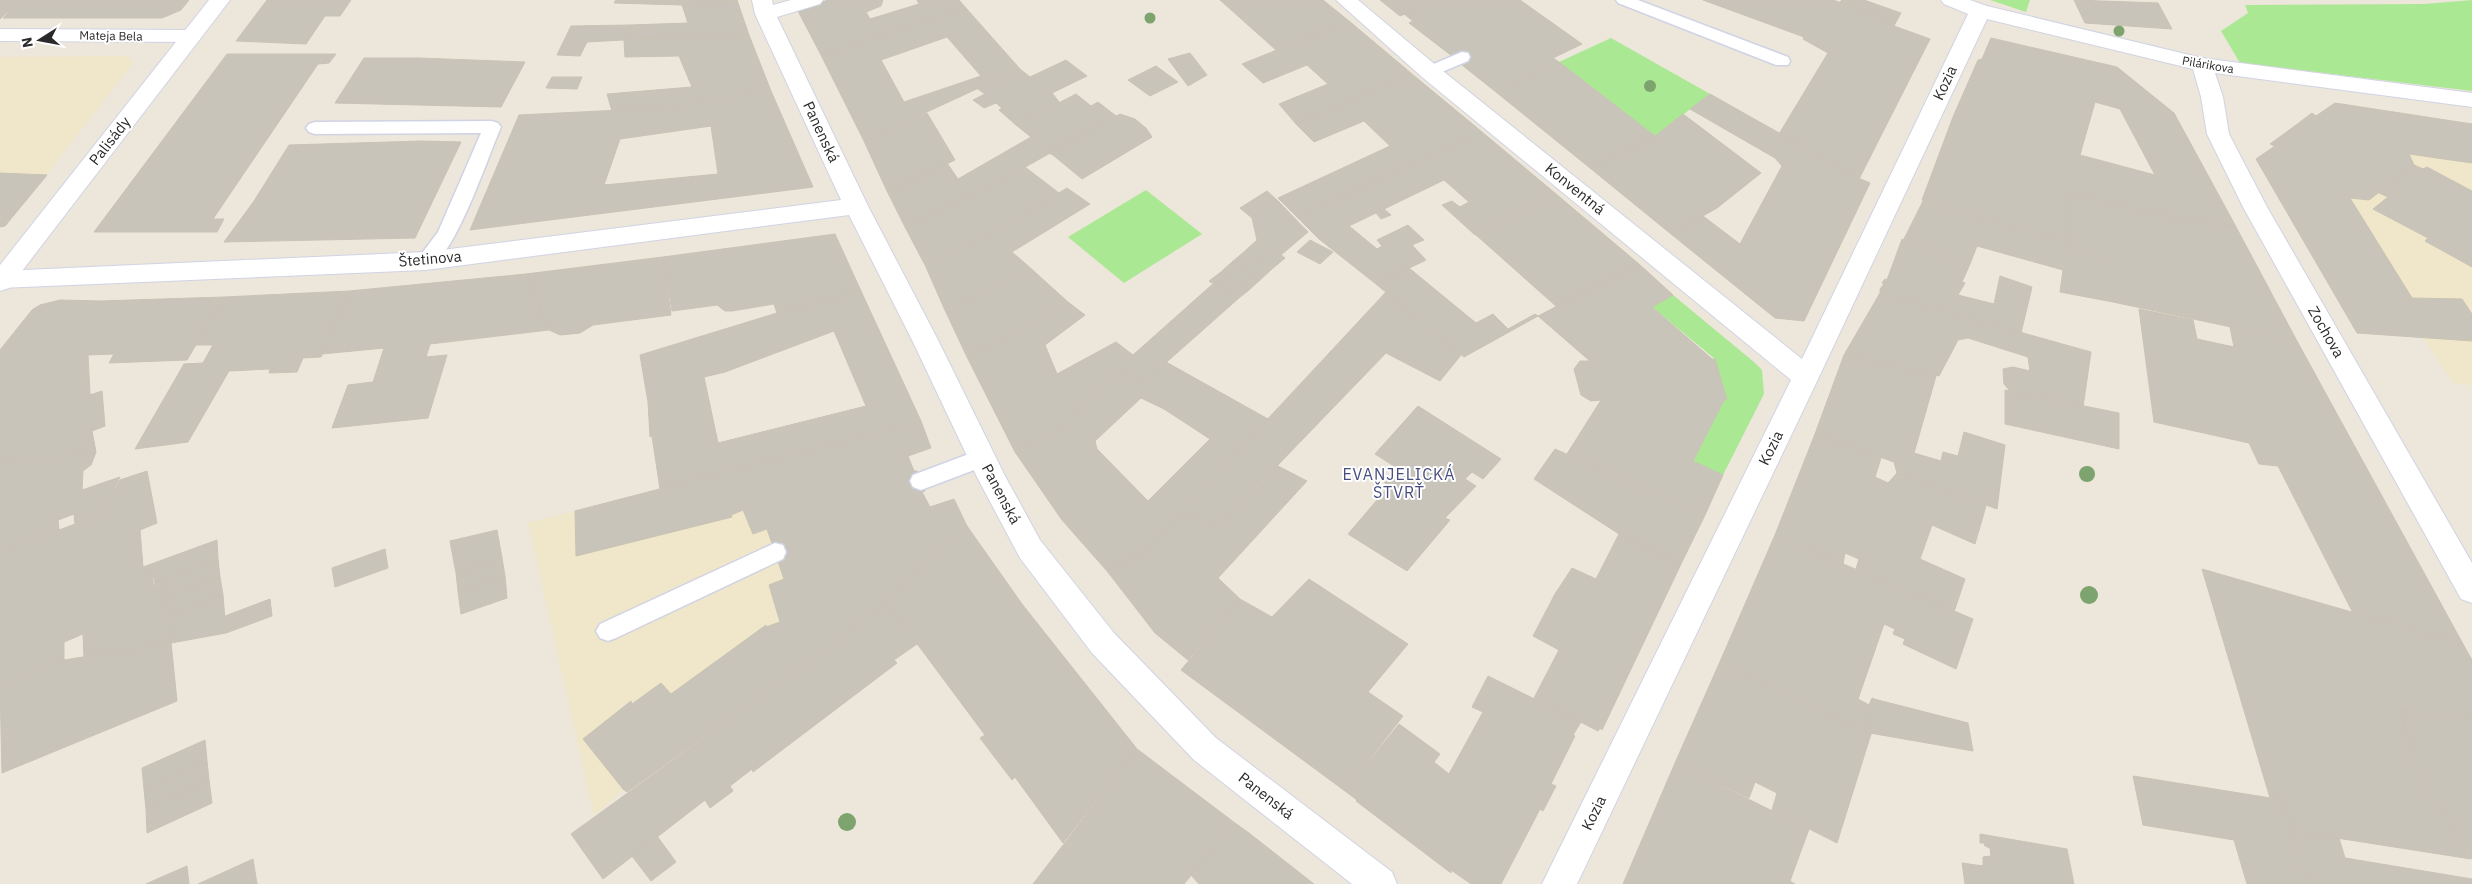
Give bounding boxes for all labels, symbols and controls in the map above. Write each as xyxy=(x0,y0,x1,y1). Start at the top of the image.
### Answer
north arrow xyxy=(15,15,65,65)
street label: Mateja Bela xyxy=(79,27,143,44)
text: N xyxy=(17,36,37,49)
street label: Pilárikova xyxy=(2181,53,2236,77)
street label: Kozia xyxy=(1928,62,1961,103)
street label: Panenská xyxy=(799,98,844,165)
street label: Palisády xyxy=(85,112,135,169)
street label: Konventná xyxy=(1541,159,1609,219)
street label: Štetinova xyxy=(398,246,462,271)
street label: Zochova xyxy=(2304,302,2349,361)
street label: Kozia xyxy=(1754,427,1787,468)
street label: Panenská xyxy=(978,460,1025,527)
district label: EVANJELICKÁ ŠTVRŤ xyxy=(1342,463,1456,502)
street label: Panenská xyxy=(1235,768,1298,823)
street label: Kozia xyxy=(1577,792,1610,833)

